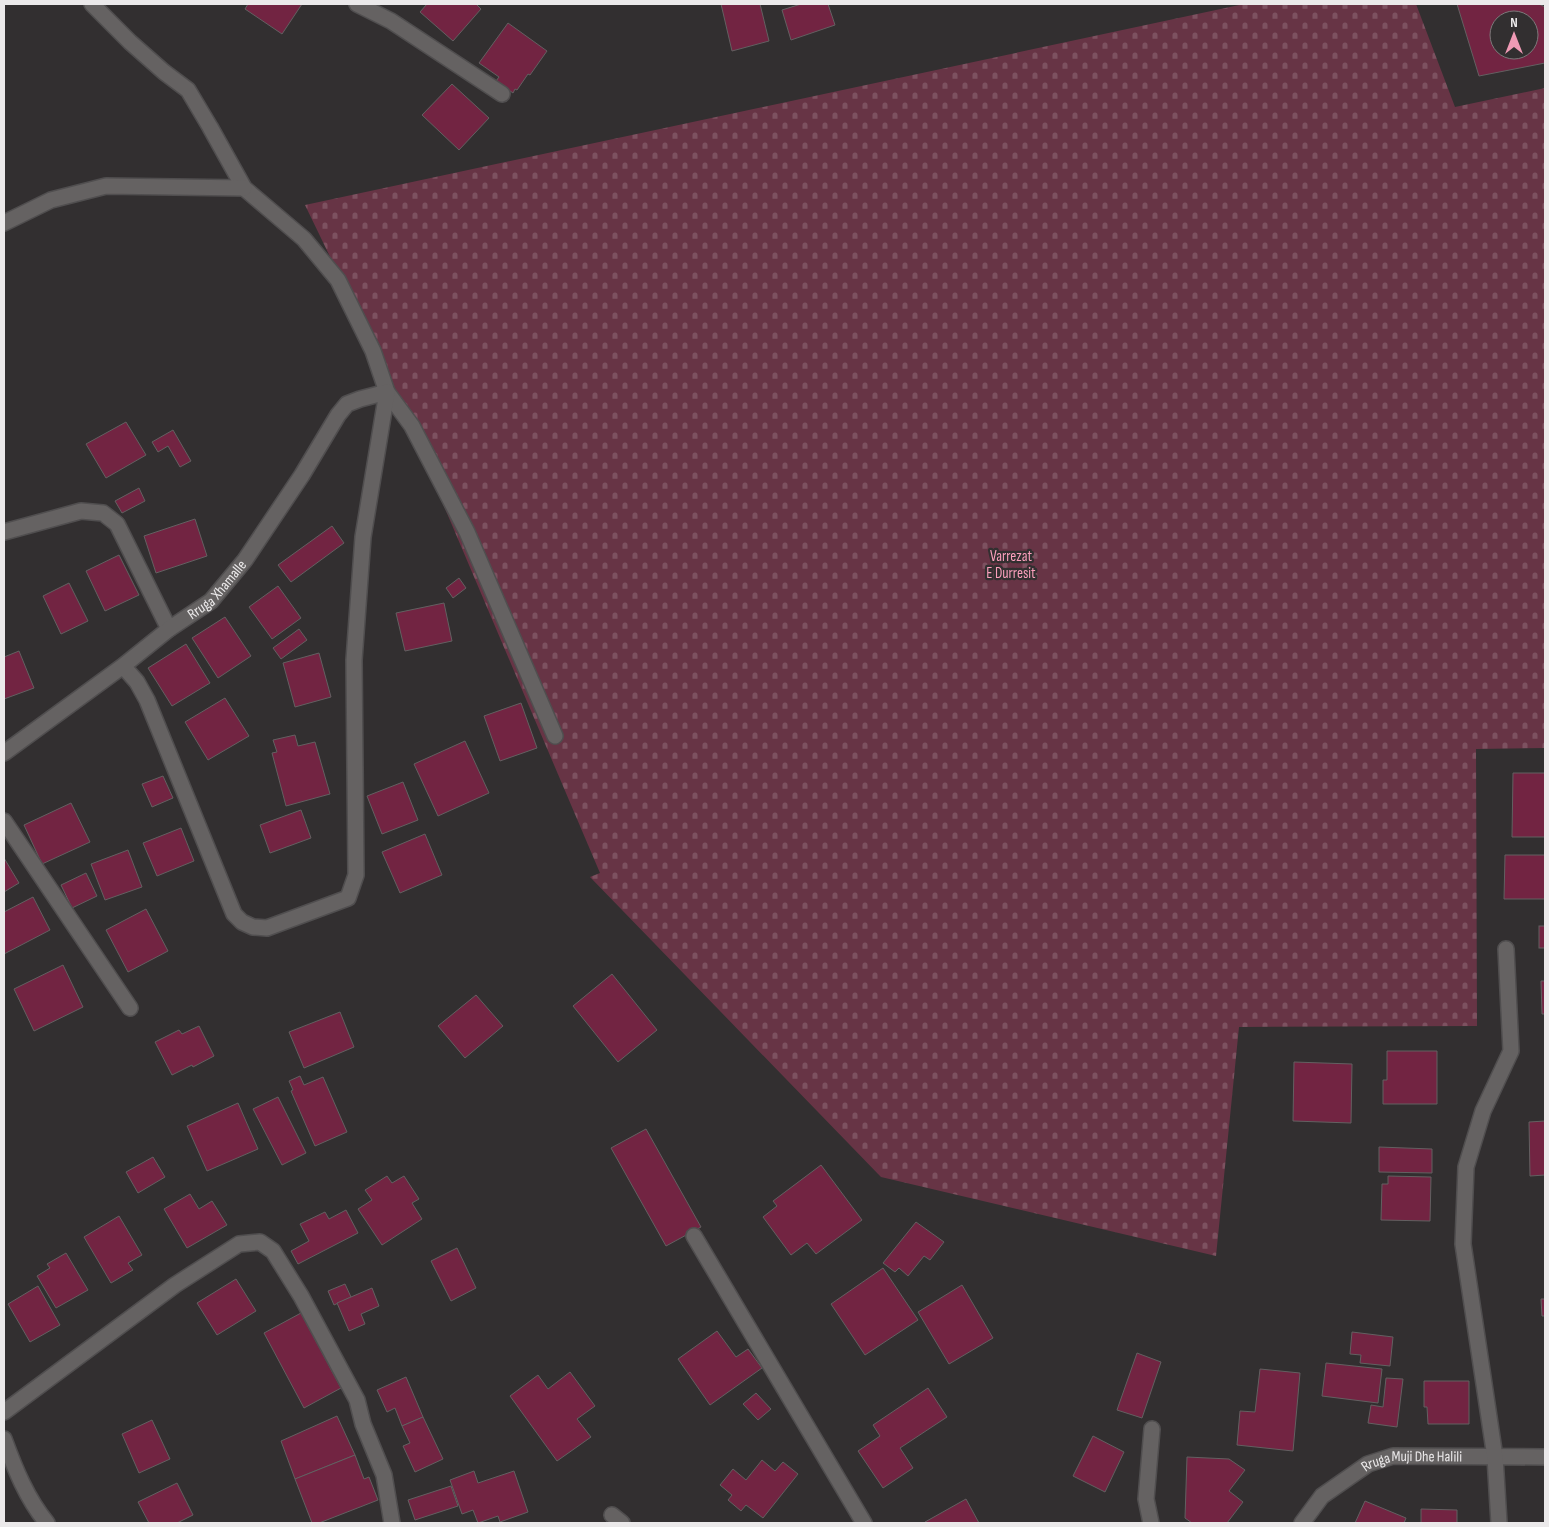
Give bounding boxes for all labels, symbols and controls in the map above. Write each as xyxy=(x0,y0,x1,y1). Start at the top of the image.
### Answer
north arrow xyxy=(1489,10,1539,60)
text: N xyxy=(1510,14,1518,31)
park label: Varrezat E Durresit xyxy=(986,547,1036,583)
street label: Rruga Xhamalle xyxy=(184,556,251,624)
street label: Rruga Muji Dhe Halili xyxy=(1357,1446,1462,1476)

